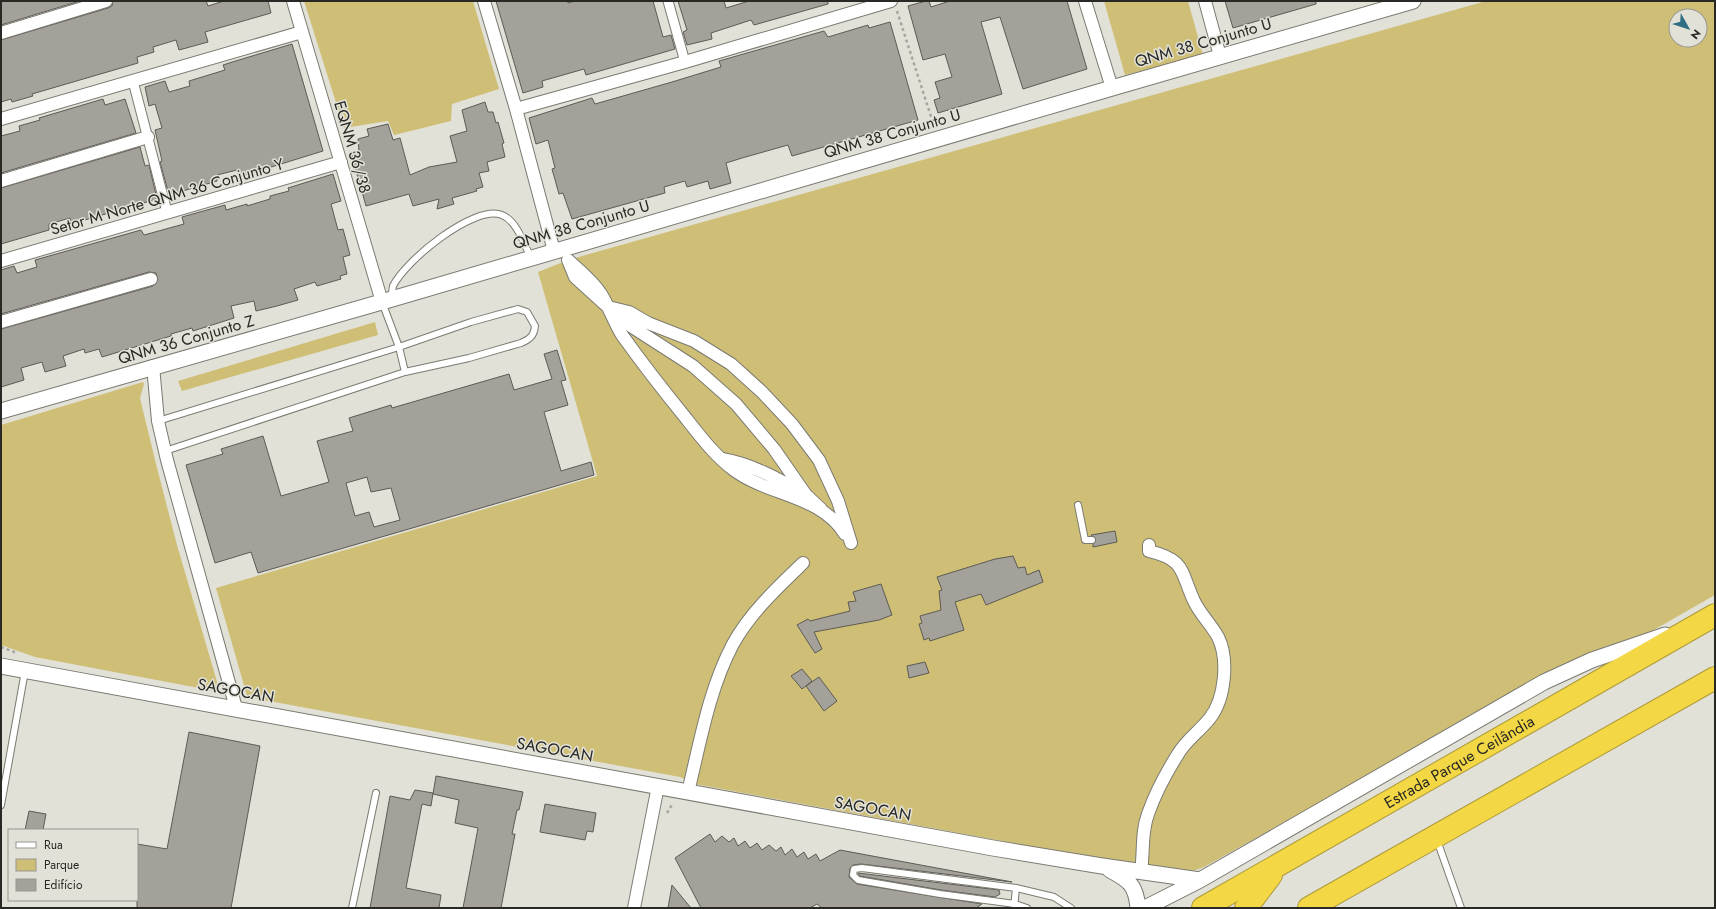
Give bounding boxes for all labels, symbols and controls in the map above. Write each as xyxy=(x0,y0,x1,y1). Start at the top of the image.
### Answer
north arrow xyxy=(1668,8,1708,48)
street label: QNM 38 Conjunto U xyxy=(1132,12,1274,73)
text: N xyxy=(1687,26,1705,43)
street label: EQNM 36/38 xyxy=(328,98,377,196)
street label: QNM 38 Conjunto U xyxy=(821,103,963,164)
street label: Setor M Norte QNM 36 Conjunto Y xyxy=(48,152,287,241)
street label: QNM 38 Conjunto U xyxy=(510,194,652,255)
street label: QNM 36 Conjunto Z xyxy=(115,309,257,370)
street label: SAGOCAN xyxy=(196,672,276,709)
street label: Estrada Parque Ceilândia xyxy=(1380,710,1539,814)
street label: SAGOCAN xyxy=(515,731,595,768)
street label: SAGOCAN xyxy=(833,790,913,827)
legend xyxy=(8,829,138,901)
text: Rua xyxy=(44,836,63,854)
text: Parque xyxy=(44,856,79,874)
text: Edifício xyxy=(44,876,83,894)

